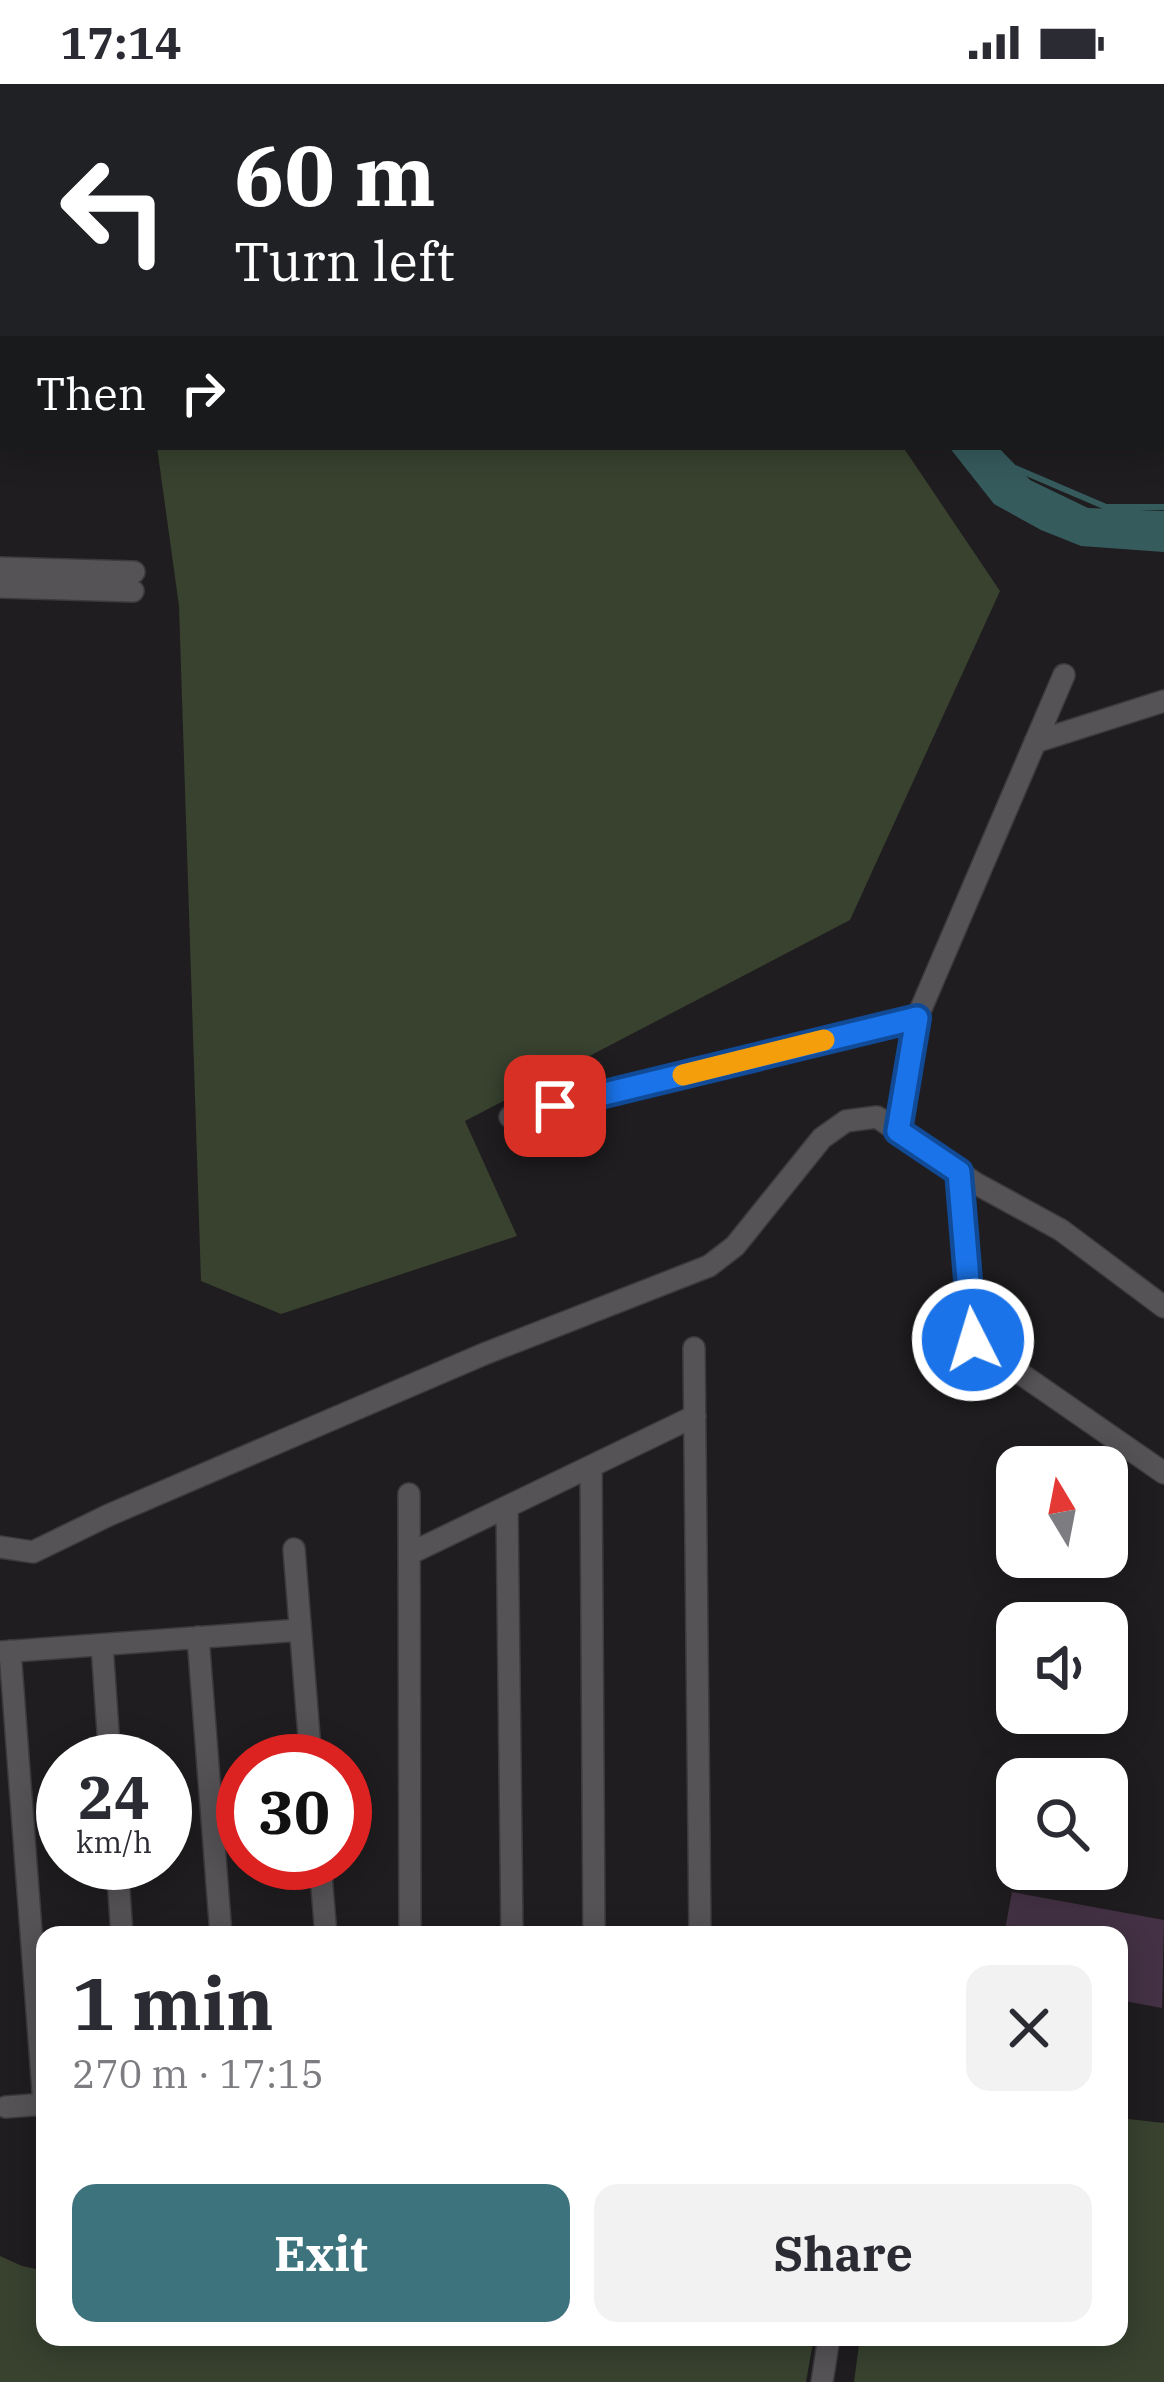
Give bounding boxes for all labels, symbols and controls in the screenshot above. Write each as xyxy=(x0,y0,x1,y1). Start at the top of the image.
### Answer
text: 17:14 xyxy=(60,13,182,71)
text: 60 m xyxy=(234,120,436,229)
icon: left xyxy=(36,132,192,288)
text: Turn left xyxy=(234,226,455,296)
icon: right xyxy=(170,360,236,426)
text: Then xyxy=(36,364,146,422)
pin xyxy=(504,1055,606,1157)
icon: arrive xyxy=(522,1073,588,1139)
position arrow xyxy=(910,1277,1036,1403)
north arrow xyxy=(996,1446,1128,1578)
map controls xyxy=(996,1446,1128,1890)
button: sound xyxy=(996,1602,1128,1734)
speed limit sign: 30 xyxy=(216,1734,372,1890)
text: 24 xyxy=(78,1757,150,1836)
button: search xyxy=(996,1758,1128,1890)
text: km/h xyxy=(76,1822,152,1861)
text: 1 min xyxy=(72,1956,274,2050)
button: close xyxy=(966,1965,1092,2091)
text: 270 m · 17:15 xyxy=(72,2048,324,2099)
button: Exit xyxy=(72,2184,570,2322)
button: Share xyxy=(594,2184,1092,2322)

